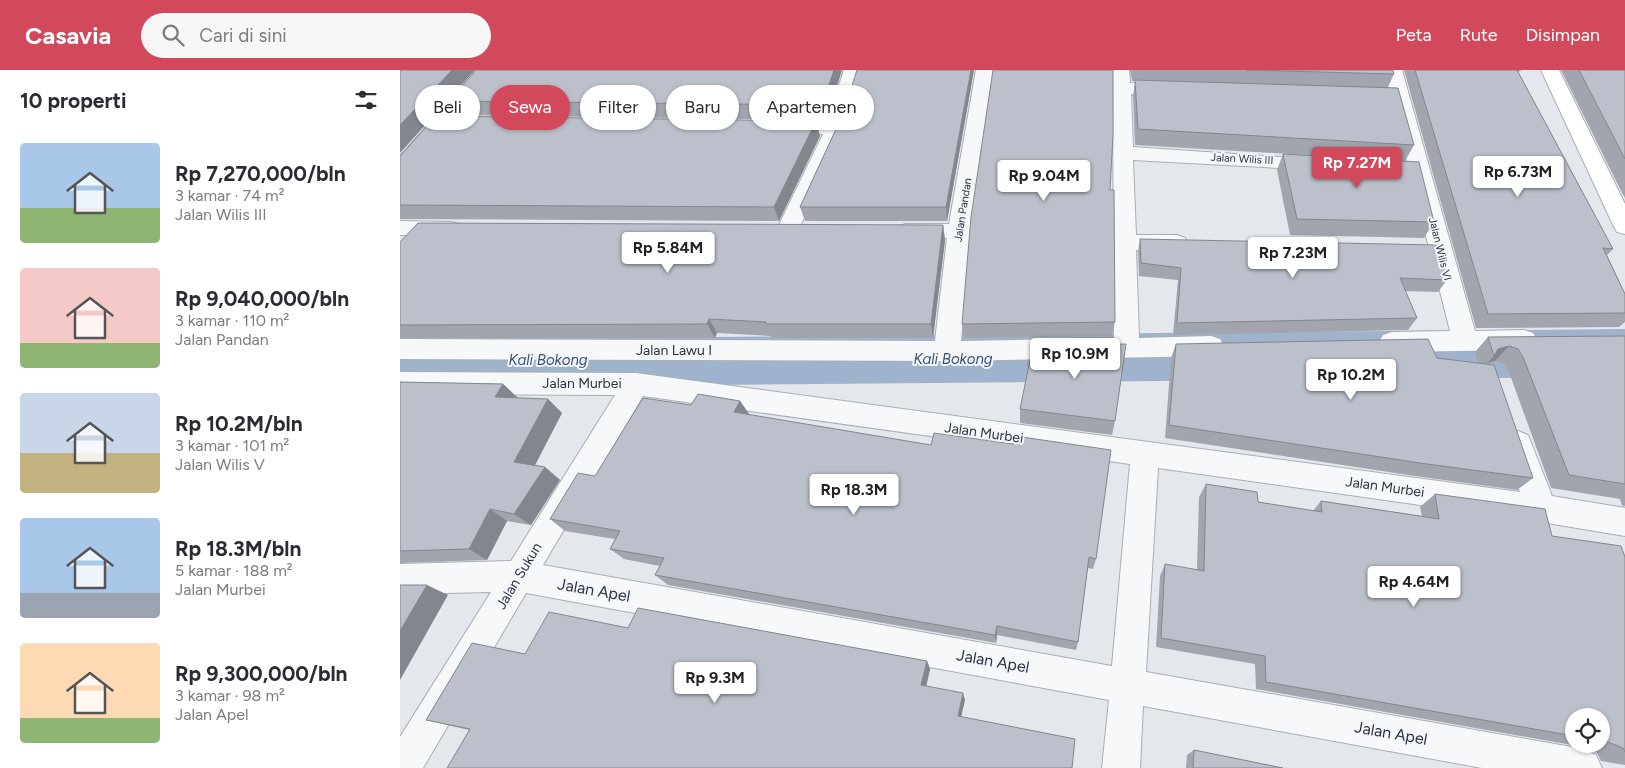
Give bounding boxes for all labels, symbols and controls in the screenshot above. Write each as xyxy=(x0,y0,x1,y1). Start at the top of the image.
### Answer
search box xyxy=(141,13,491,58)
text: Casavia xyxy=(25,21,111,50)
icon: search xyxy=(159,21,187,49)
text: Cari di sini xyxy=(199,24,287,47)
text: Peta xyxy=(1396,24,1432,46)
text: Rute xyxy=(1460,24,1498,46)
text: Disimpan xyxy=(1526,24,1600,46)
chip: Beli xyxy=(415,85,480,130)
chip: Sewa xyxy=(490,85,570,130)
chip: Filter xyxy=(580,85,656,130)
chip: Baru xyxy=(666,85,739,130)
chip: Apartemen xyxy=(749,85,874,130)
icon: filters xyxy=(352,86,380,114)
text: 10 properti xyxy=(20,88,126,113)
pin: Rp 7.27M xyxy=(1305,146,1409,189)
street label: Jalan Wilis III xyxy=(1210,151,1274,167)
text: Rp 7.27M xyxy=(1323,153,1391,172)
pin: Rp 6.73M xyxy=(1466,156,1570,198)
pin: Rp 9.04M xyxy=(992,160,1096,202)
text: Rp 7,270,000/bln xyxy=(175,161,346,186)
text: Rp 6.73M xyxy=(1484,162,1552,181)
icon: home xyxy=(60,163,120,223)
text: Rp 9.04M xyxy=(1008,166,1080,185)
street label: Jalan Pandan xyxy=(952,177,974,243)
text: 3 kamar · 74 m² xyxy=(175,186,284,205)
text: Jalan Wilis III xyxy=(175,205,267,224)
street label: Jalan Wilis VI xyxy=(1426,216,1454,282)
pin: Rp 5.84M xyxy=(616,232,720,274)
pin: Rp 7.23M xyxy=(1241,236,1345,279)
text: Rp 5.84M xyxy=(633,238,703,257)
text: Rp 7.23M xyxy=(1259,243,1327,262)
text: Rp 9,040,000/bln xyxy=(175,286,349,311)
icon: home xyxy=(60,288,120,348)
text: 3 kamar · 110 m² xyxy=(175,311,289,330)
text: Jalan Pandan xyxy=(175,330,269,349)
pin: Rp 10.9M xyxy=(1023,338,1127,380)
street label: Jalan Lawu I xyxy=(636,342,712,359)
text: Rp 10.9M xyxy=(1041,344,1109,363)
water label: Kali Bokong xyxy=(913,350,993,368)
water label: Kali Bokong xyxy=(508,351,588,369)
pin: Rp 10.2M xyxy=(1299,358,1403,401)
text: Rp 10.2M xyxy=(1317,365,1385,384)
street label: Jalan Murbei xyxy=(542,375,622,392)
text: Rp 10.2M/bln xyxy=(175,411,303,436)
icon: home xyxy=(60,413,120,473)
street label: Jalan Murbei xyxy=(944,419,1024,447)
text: 3 kamar · 101 m² xyxy=(175,436,289,455)
text: Jalan Wilis V xyxy=(175,455,265,474)
street label: Jalan Murbei xyxy=(1345,473,1425,501)
pin: Rp 18.3M xyxy=(802,474,906,516)
text: Rp 18.3M xyxy=(821,480,887,499)
text: Rp 18.3M/bln xyxy=(175,536,301,561)
icon: home xyxy=(60,538,120,598)
street label: Jalan Sukun xyxy=(492,539,546,612)
text: 5 kamar · 188 m² xyxy=(175,561,293,580)
pin: Rp 4.64M xyxy=(1362,566,1466,608)
text: Rp 4.64M xyxy=(1379,572,1449,591)
street label: Jalan Apel xyxy=(556,574,632,606)
text: Jalan Murbei xyxy=(175,580,266,599)
street label: Jalan Apel xyxy=(955,645,1031,677)
text: Rp 9,300,000/bln xyxy=(175,661,348,686)
pin: Rp 9.3M xyxy=(669,662,761,704)
icon: home xyxy=(60,663,120,723)
text: Rp 9.3M xyxy=(685,668,745,687)
text: 3 kamar · 98 m² xyxy=(175,686,285,705)
text: Jalan Apel xyxy=(175,705,249,724)
map controls xyxy=(1565,708,1610,753)
button: locate xyxy=(1565,708,1610,753)
street label: Jalan Apel xyxy=(1353,717,1429,749)

